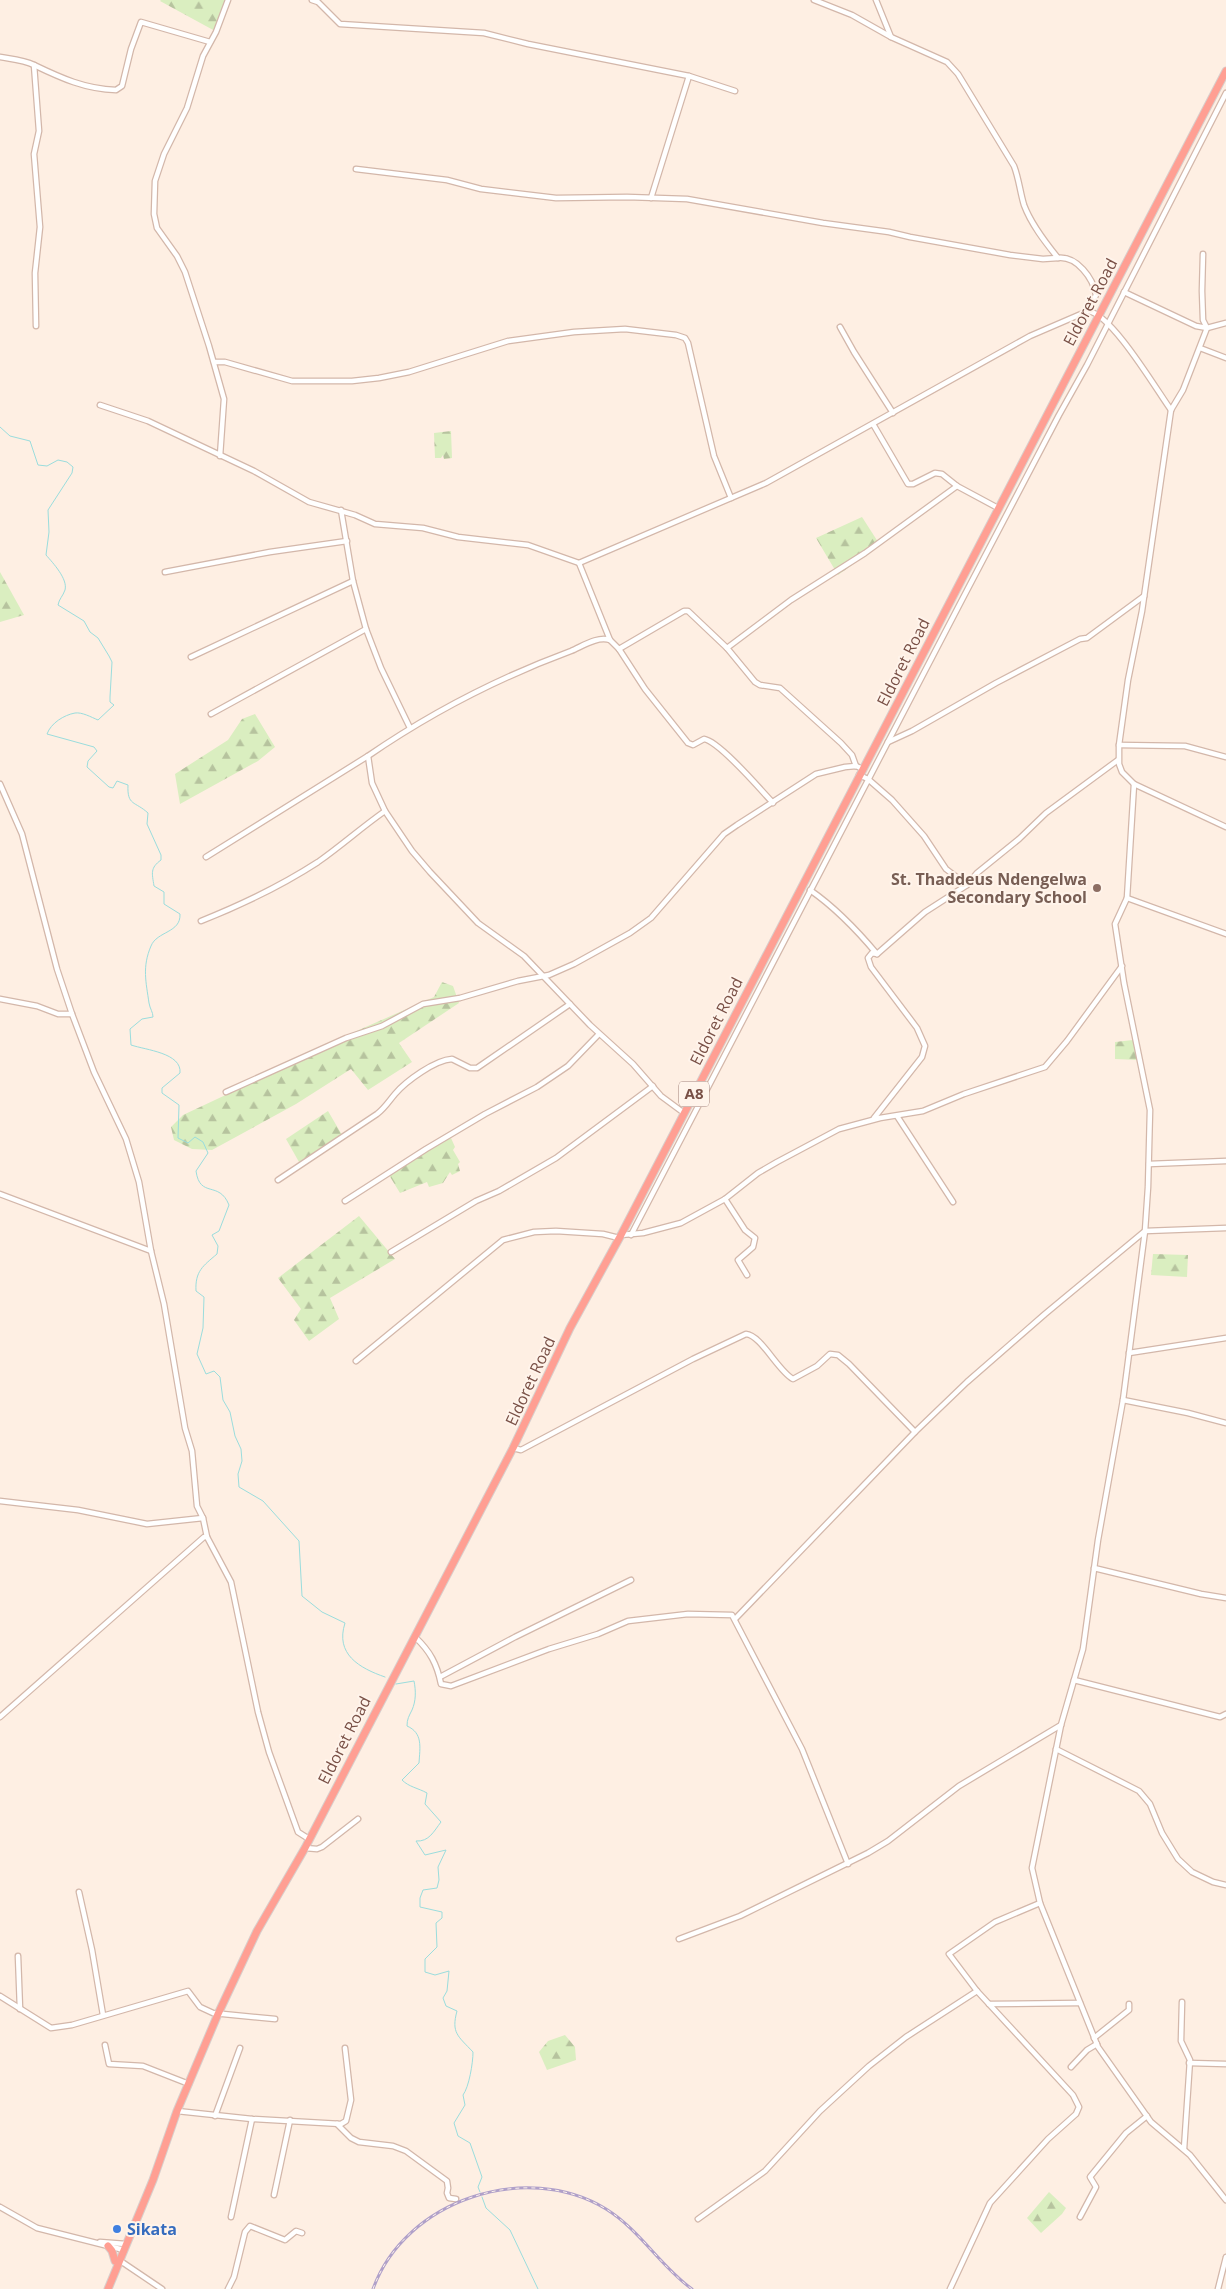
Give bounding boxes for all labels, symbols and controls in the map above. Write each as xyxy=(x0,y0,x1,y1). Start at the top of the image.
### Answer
street label: Eldoret Road xyxy=(1058,254,1122,350)
street label: Eldoret Road xyxy=(871,614,935,710)
place label: St. Thaddeus Ndengelwa Secondary School xyxy=(891,868,1087,908)
marker: St. Thaddeus Ndengelwa Secondary School xyxy=(1091,882,1103,894)
street label: Eldoret Road xyxy=(684,973,748,1069)
road number: A8 xyxy=(679,1082,709,1106)
street label: Eldoret Road xyxy=(500,1333,560,1429)
street label: Eldoret Road xyxy=(312,1692,376,1788)
place label: Sikata xyxy=(127,2218,177,2240)
marker: Sikata xyxy=(111,2223,123,2235)

